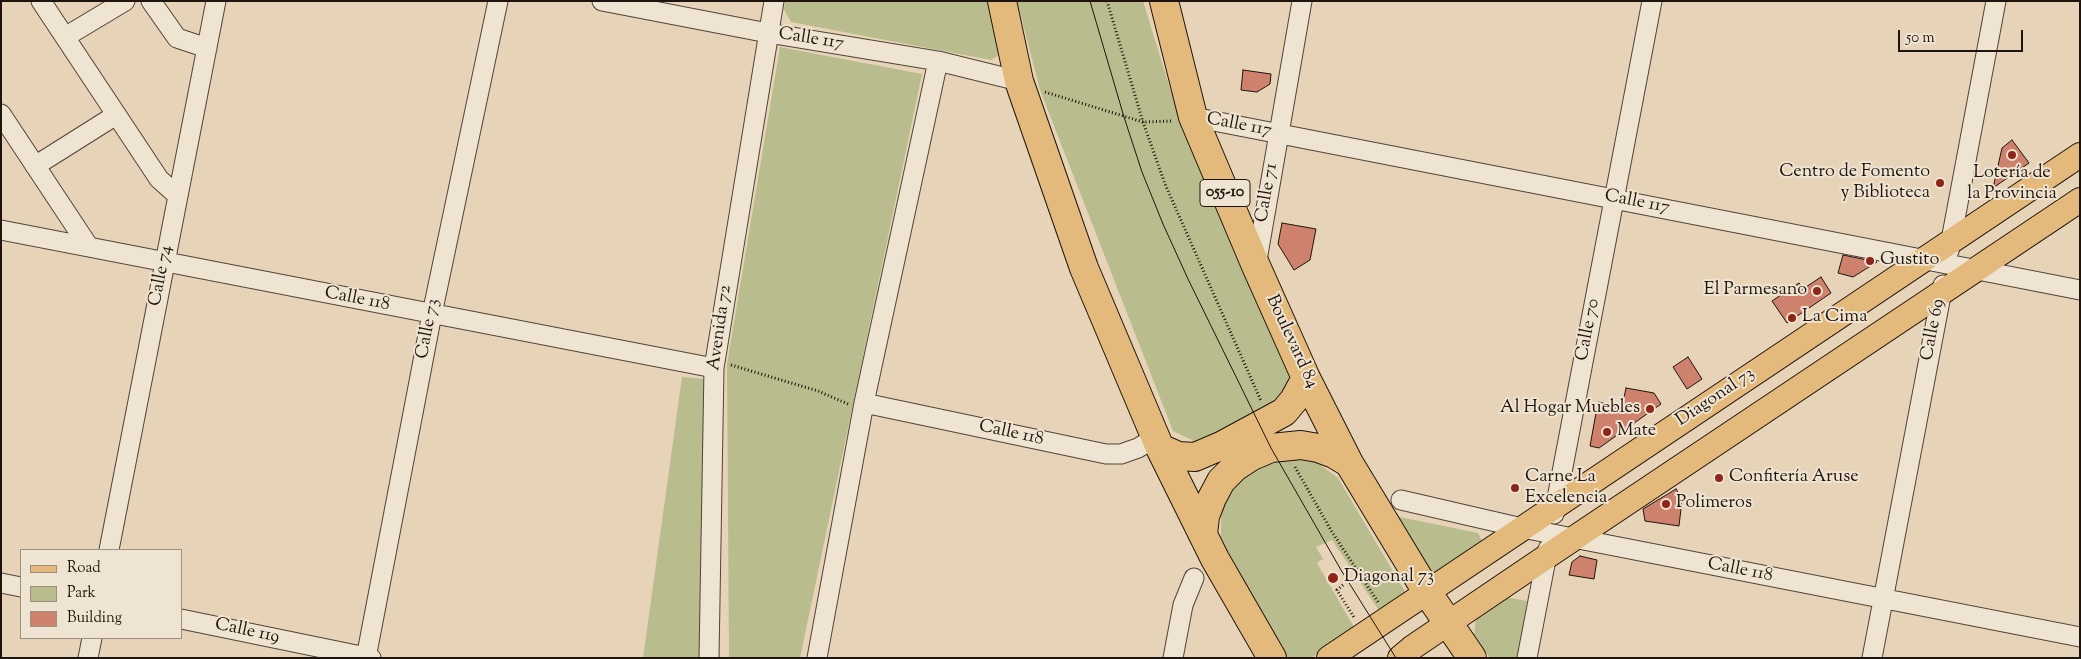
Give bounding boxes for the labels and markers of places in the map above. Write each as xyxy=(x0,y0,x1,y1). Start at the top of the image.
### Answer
marker: Lotería de la Provincia xyxy=(2006,149,2018,161)
place label: Centro de Fomento y Biblioteca xyxy=(1779,162,1930,204)
place label: Lotería de la Provincia xyxy=(1967,163,2057,205)
marker: Centro de Fomento y Biblioteca xyxy=(1934,177,1946,189)
place label: Gustito xyxy=(1880,250,1939,272)
marker: Gustito xyxy=(1864,255,1876,267)
place label: El Parmesano xyxy=(1704,280,1807,302)
marker: El Parmesano xyxy=(1811,285,1823,297)
place label: La Cima xyxy=(1802,307,1868,329)
marker: La Cima xyxy=(1786,312,1798,324)
place label: Al Hogar Muebles xyxy=(1500,398,1640,420)
marker: Al Hogar Muebles xyxy=(1644,403,1656,415)
place label: Mate xyxy=(1617,421,1656,443)
marker: Mate xyxy=(1601,426,1613,438)
place label: Carne La Excelencia xyxy=(1525,467,1607,509)
place label: Confitería Aruse xyxy=(1729,467,1859,489)
marker: Confitería Aruse xyxy=(1713,472,1725,484)
marker: Carne La Excelencia xyxy=(1509,482,1521,494)
place label: Polimeros xyxy=(1676,493,1752,515)
marker: Polimeros xyxy=(1660,498,1672,510)
place label: Diagonal 73 xyxy=(1344,567,1434,589)
marker: Diagonal 73 xyxy=(1326,571,1340,585)

